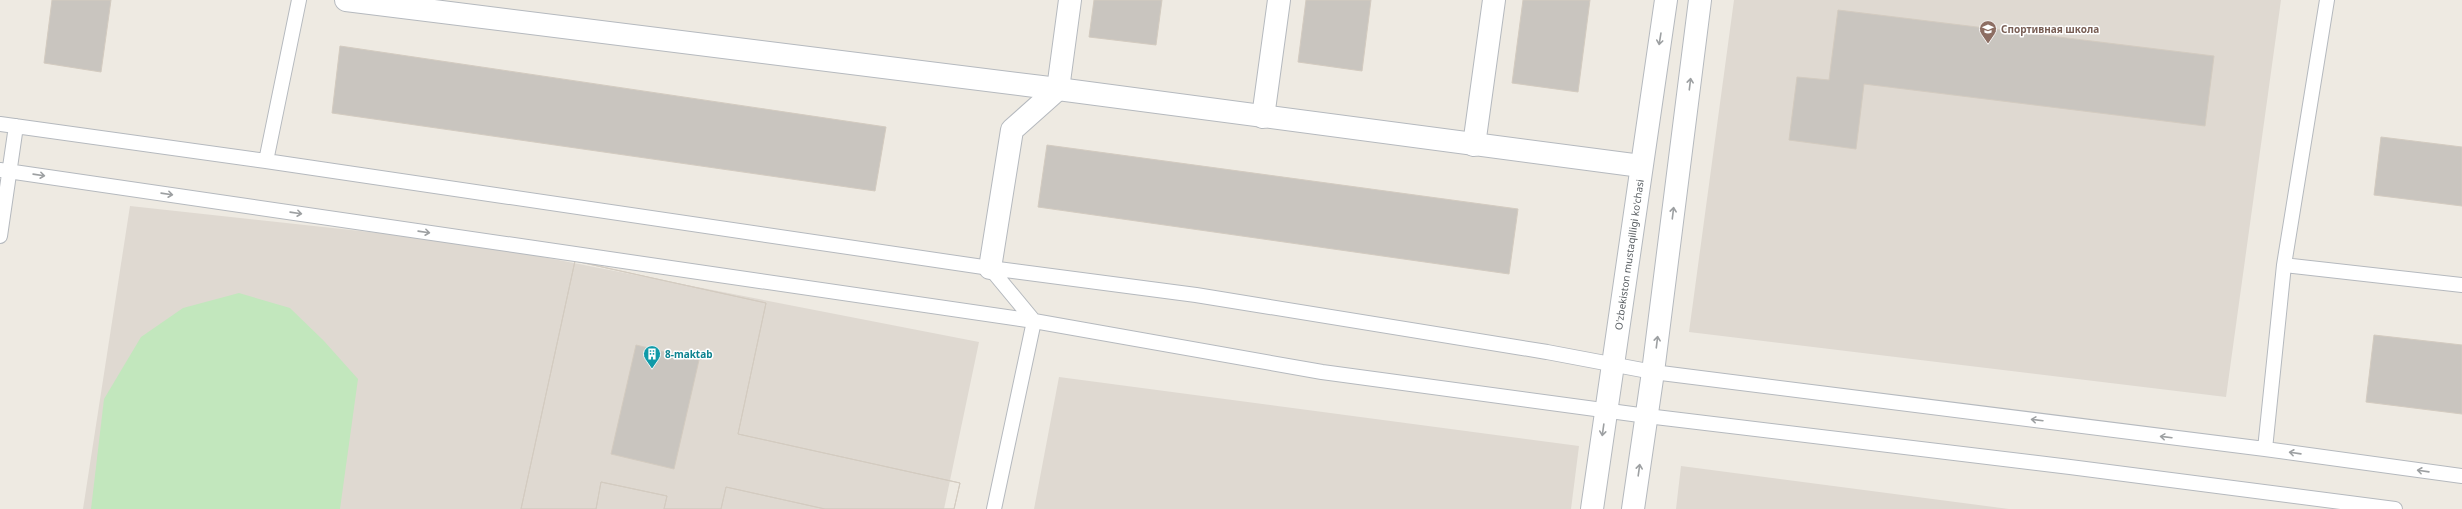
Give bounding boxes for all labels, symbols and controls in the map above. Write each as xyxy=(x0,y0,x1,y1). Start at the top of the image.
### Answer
school or university icon: Спортивная школа xyxy=(1978,19,1998,44)
place label: Спортивная школа xyxy=(2001,22,2099,36)
one-way arrow xyxy=(1656,32,1664,45)
one-way arrow xyxy=(1686,78,1694,91)
one-way arrow xyxy=(32,171,45,179)
street label: O'zbekiston mustaqilligi ko'chasi xyxy=(1611,178,1647,331)
one-way arrow xyxy=(160,190,173,198)
one-way arrow xyxy=(1669,207,1677,220)
one-way arrow xyxy=(289,209,302,217)
one-way arrow xyxy=(418,228,431,236)
one-way arrow xyxy=(1653,336,1661,349)
building icon: 8-maktab xyxy=(642,344,662,369)
place label: 8-maktab xyxy=(665,347,713,361)
one-way arrow xyxy=(2031,416,2044,424)
one-way arrow xyxy=(1599,423,1607,436)
one-way arrow xyxy=(2160,433,2173,440)
one-way arrow xyxy=(2289,449,2302,457)
one-way arrow xyxy=(1635,464,1643,477)
one-way arrow xyxy=(2417,467,2430,475)

